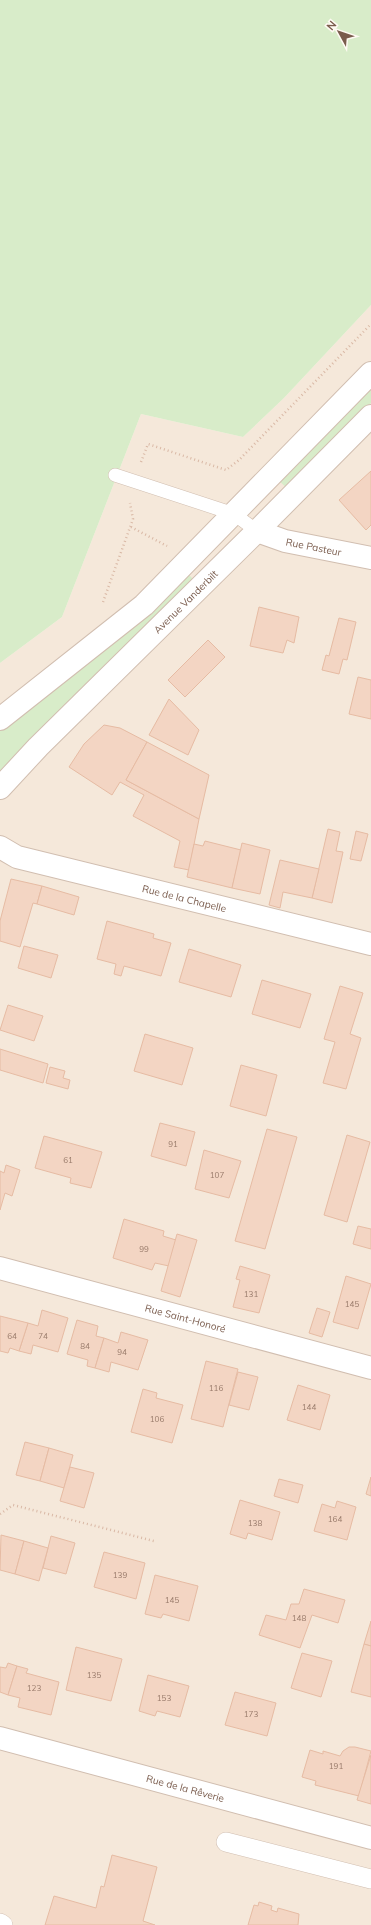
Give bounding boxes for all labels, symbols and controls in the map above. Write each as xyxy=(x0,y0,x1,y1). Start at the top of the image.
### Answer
north arrow xyxy=(319,12,359,52)
text: N xyxy=(323,18,339,33)
street label: Rue Pasteur xyxy=(285,535,343,559)
street label: Avenue Vanderbilt xyxy=(151,567,221,636)
street label: Rue de la Chapelle xyxy=(141,882,228,915)
house number: 91 xyxy=(168,1139,178,1149)
house number: 61 xyxy=(63,1155,73,1165)
house number: 107 xyxy=(210,1170,224,1180)
house number: 99 xyxy=(139,1244,149,1254)
house number: 131 xyxy=(244,1289,258,1299)
house number: 145 xyxy=(345,1299,359,1309)
street label: Rue Saint-Honoré xyxy=(143,1301,227,1336)
house number: 64 xyxy=(7,1331,17,1341)
house number: 74 xyxy=(38,1331,48,1341)
house number: 84 xyxy=(80,1341,90,1351)
house number: 94 xyxy=(117,1347,127,1357)
house number: 116 xyxy=(209,1383,223,1393)
house number: 144 xyxy=(302,1402,316,1412)
house number: 106 xyxy=(150,1414,164,1424)
house number: 164 xyxy=(328,1514,342,1524)
house number: 138 xyxy=(248,1518,262,1528)
house number: 139 xyxy=(113,1570,127,1580)
house number: 145 xyxy=(165,1595,179,1605)
house number: 148 xyxy=(292,1613,306,1623)
house number: 135 xyxy=(87,1670,101,1680)
house number: 123 xyxy=(27,1683,41,1693)
house number: 153 xyxy=(157,1693,171,1703)
house number: 173 xyxy=(244,1709,258,1719)
house number: 191 xyxy=(329,1761,343,1771)
street label: Rue de la Rêverie xyxy=(145,1772,226,1805)

